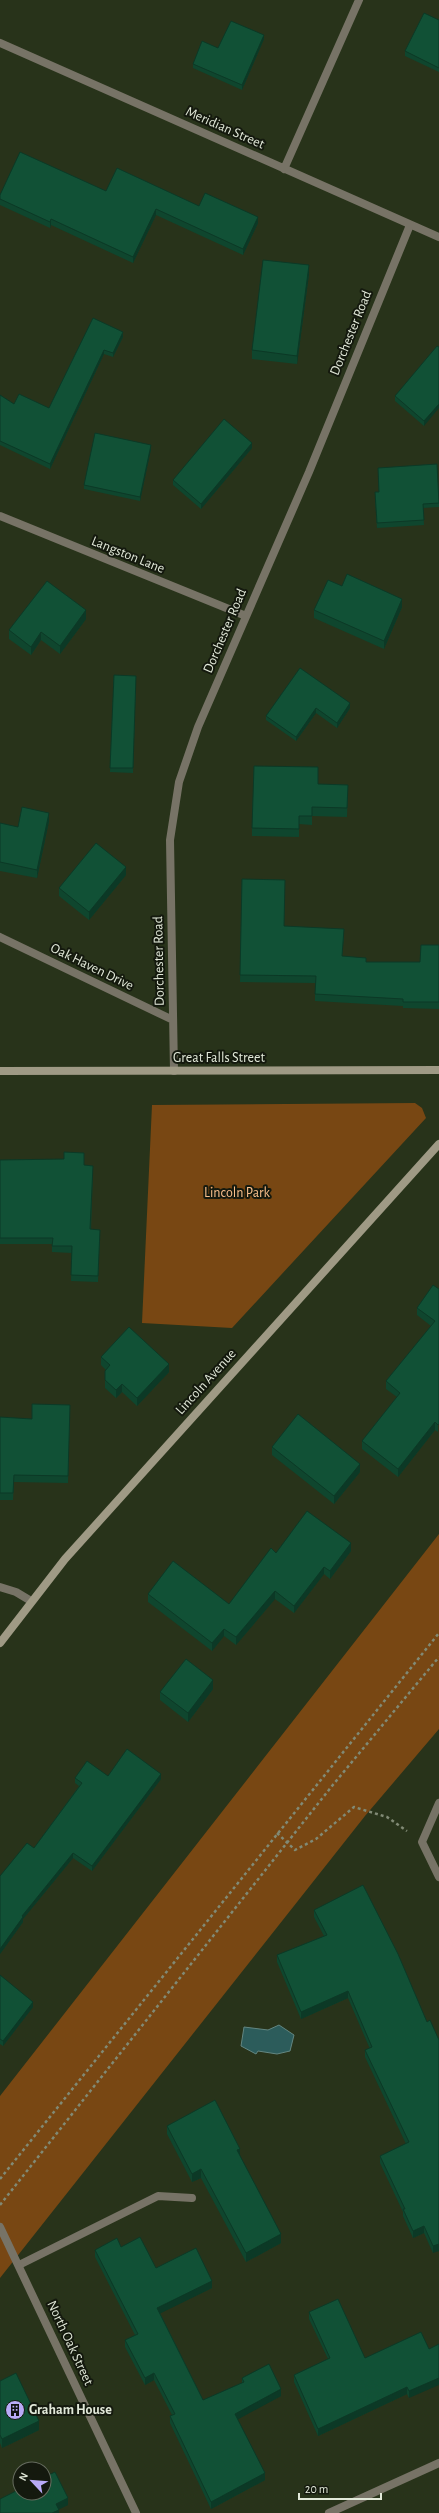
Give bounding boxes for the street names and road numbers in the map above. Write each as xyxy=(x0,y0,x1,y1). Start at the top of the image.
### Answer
street label: Meridian Street xyxy=(184,104,267,152)
street label: Dorchester Road xyxy=(328,289,374,377)
street label: Langston Lane xyxy=(89,534,167,576)
street label: Dorchester Road xyxy=(201,587,249,675)
street label: Dorchester Road xyxy=(151,916,167,1006)
street label: Oak Haven Drive xyxy=(48,941,136,993)
street label: Great Falls Street xyxy=(173,1051,265,1065)
street label: Lincoln Avenue xyxy=(173,1347,239,1417)
street label: North Oak Street xyxy=(44,2299,96,2388)

